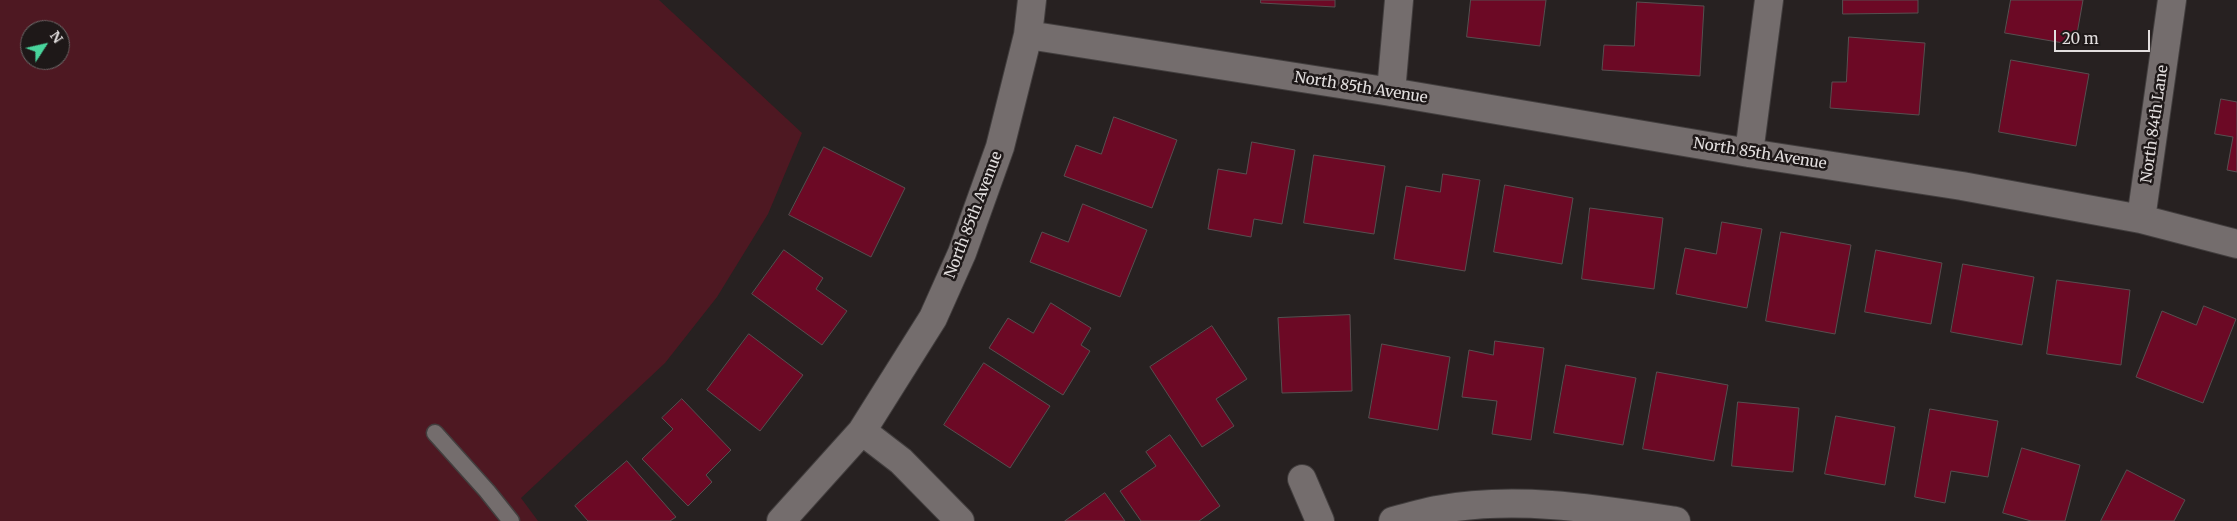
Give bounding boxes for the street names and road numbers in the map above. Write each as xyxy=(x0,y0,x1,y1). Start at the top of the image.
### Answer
street label: North 84th Lane xyxy=(2138,64,2172,184)
street label: North 85th Avenue xyxy=(1293,69,1429,107)
street label: North 85th Avenue xyxy=(1692,135,1828,173)
street label: North 85th Avenue xyxy=(941,149,1007,281)

